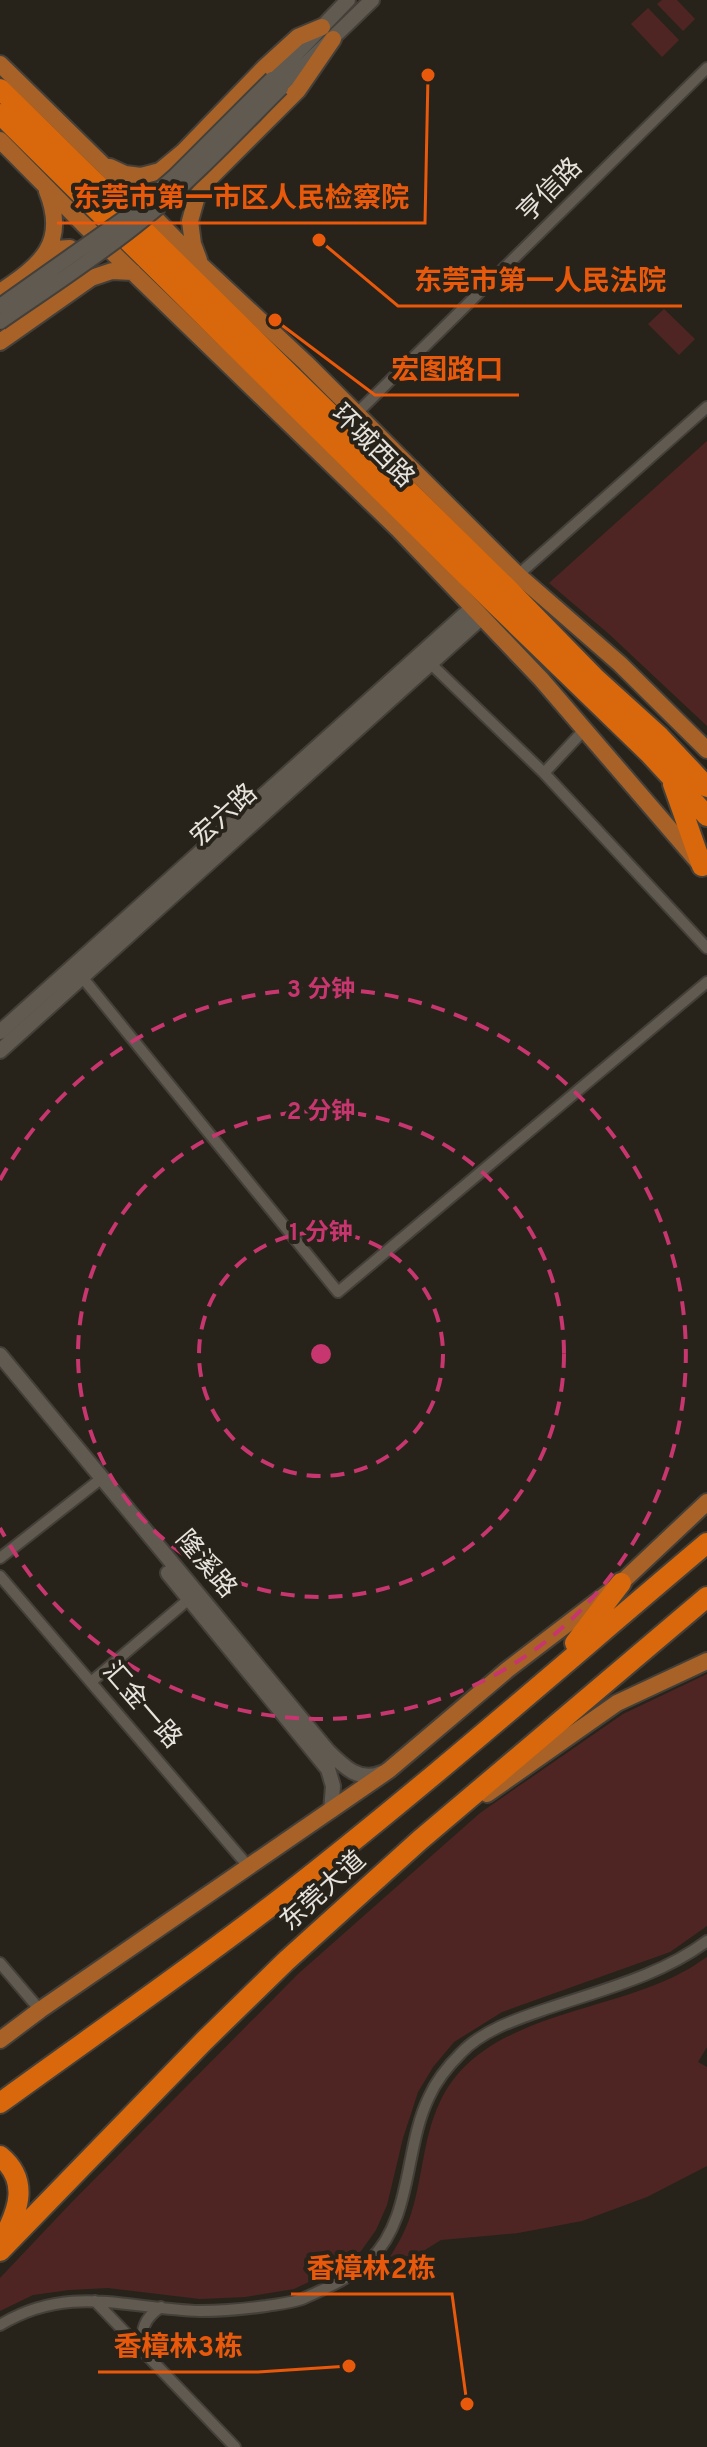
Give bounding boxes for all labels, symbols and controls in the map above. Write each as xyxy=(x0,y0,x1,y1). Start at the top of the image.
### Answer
street label: 亨信路 xyxy=(512,152,590,230)
callout: 东莞市第一市区人民检察院 xyxy=(57,171,425,223)
text: 东莞市第一市区人民检察院 xyxy=(73,182,409,218)
callout: 东莞市第一人民法院 xyxy=(398,254,682,306)
text: 东莞市第一人民法院 xyxy=(414,265,666,301)
callout: 宏图路口 xyxy=(375,343,519,395)
text: 宏图路口 xyxy=(391,354,503,390)
street label: 环城西路 xyxy=(324,399,420,495)
street label: 宏六路 xyxy=(185,778,265,854)
text: 3 分钟 xyxy=(287,976,355,1006)
text: 2 分钟 xyxy=(287,1098,355,1128)
text: 1 分钟 xyxy=(289,1219,353,1249)
centre of rings xyxy=(307,1340,335,1368)
street label: 隆溪路 xyxy=(167,1525,243,1605)
street label: 汇金一路 xyxy=(94,1656,188,1756)
street label: 东莞大道 xyxy=(274,1845,374,1939)
callout: 香樟林2栋 xyxy=(291,2242,452,2294)
text: 香樟林2栋 xyxy=(306,2253,436,2289)
callout: 香樟林3栋 xyxy=(98,2320,258,2372)
text: 香樟林3栋 xyxy=(114,2331,242,2367)

